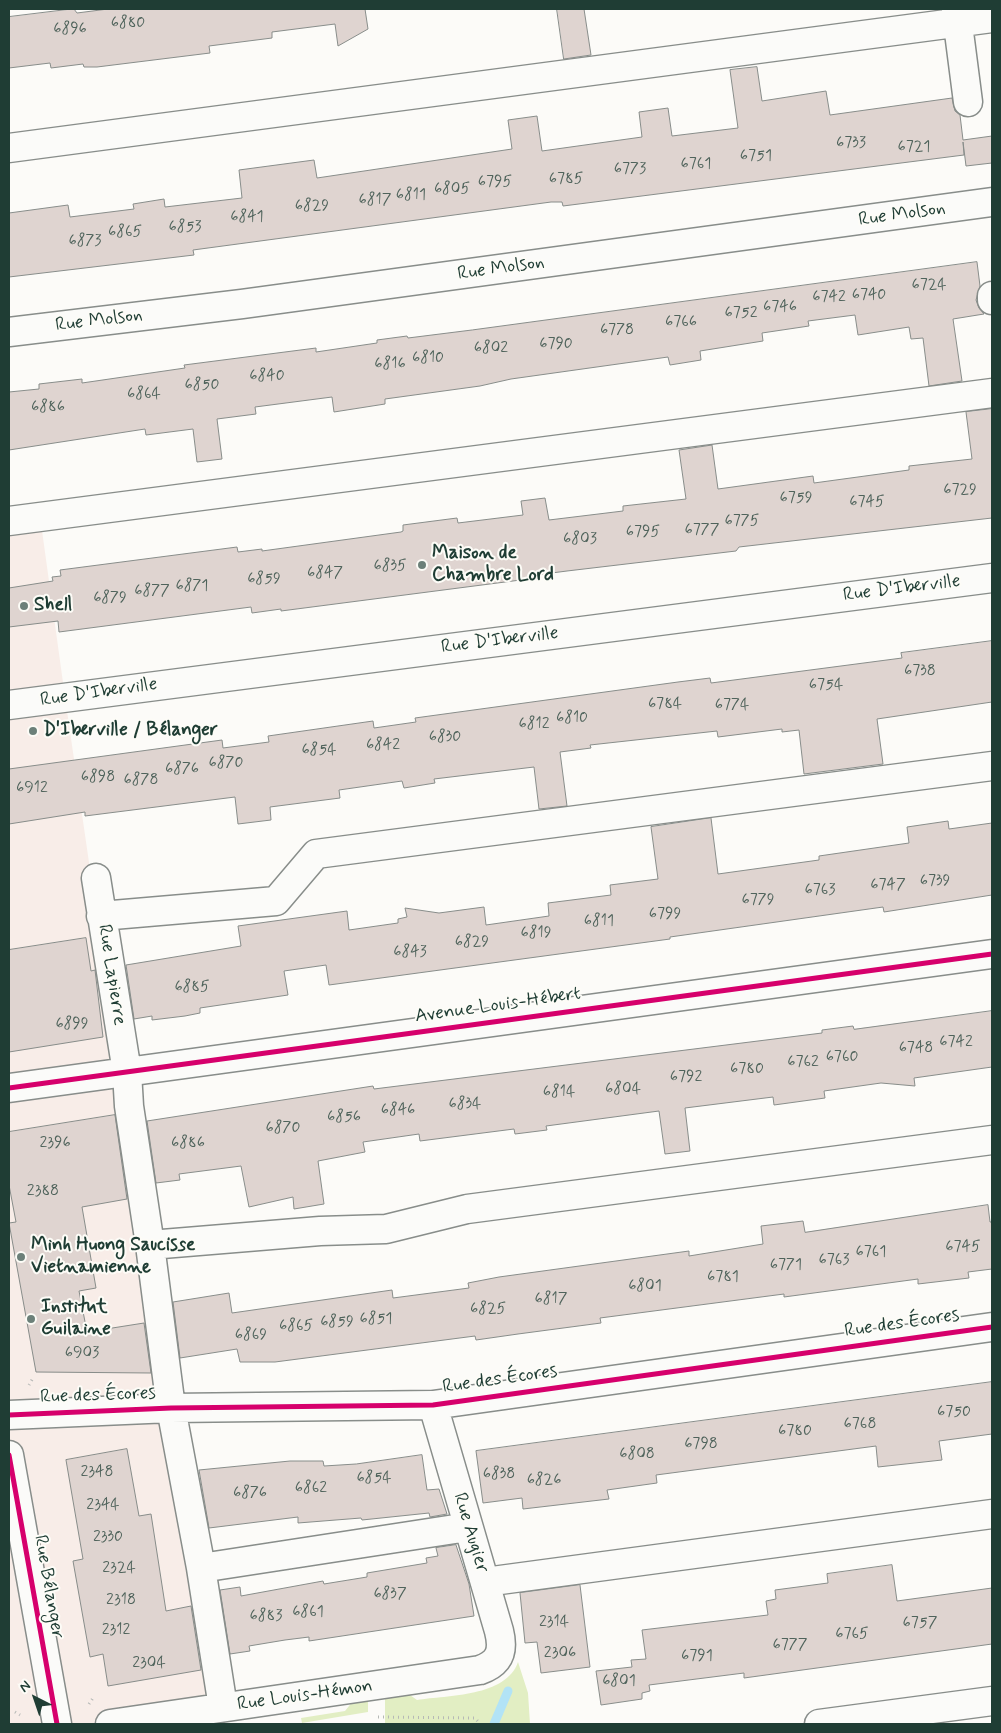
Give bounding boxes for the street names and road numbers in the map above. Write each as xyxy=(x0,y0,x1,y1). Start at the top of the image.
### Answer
street label: Rue Molson xyxy=(857,198,947,232)
street label: Rue Molson xyxy=(456,252,546,286)
street label: Rue Molson xyxy=(54,304,144,338)
street label: Rue D'Iberville xyxy=(842,570,962,608)
street label: Rue D'Iberville xyxy=(440,622,560,660)
street label: Rue D'Iberville xyxy=(39,673,159,713)
street label: Rue Lapierre xyxy=(92,923,130,1027)
street label: Avenue Louis-Hébert xyxy=(414,983,582,1029)
street label: Rue des Écores xyxy=(843,1305,961,1343)
street label: Rue des Écores xyxy=(441,1361,559,1399)
street label: Rue des Écores xyxy=(40,1383,156,1409)
street label: Rue Augier xyxy=(447,1490,493,1576)
street label: Rue Bélanger xyxy=(28,1533,68,1641)
street label: Rue Louis-Hémon xyxy=(236,1675,374,1717)

